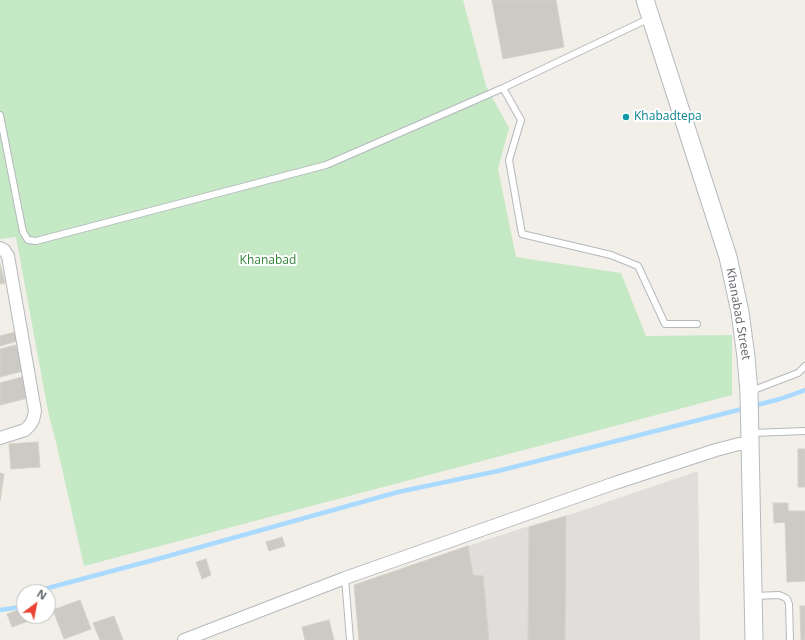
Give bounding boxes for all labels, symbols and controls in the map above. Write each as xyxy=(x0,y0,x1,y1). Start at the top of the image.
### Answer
place label: Khabadtepa xyxy=(634,110,702,124)
marker: Khabadtepa xyxy=(621,112,631,122)
park label: Khanabad xyxy=(240,254,296,268)
street label: Khanabad Street xyxy=(723,267,753,361)
north arrow xyxy=(16,584,56,624)
text: N xyxy=(34,586,50,603)

